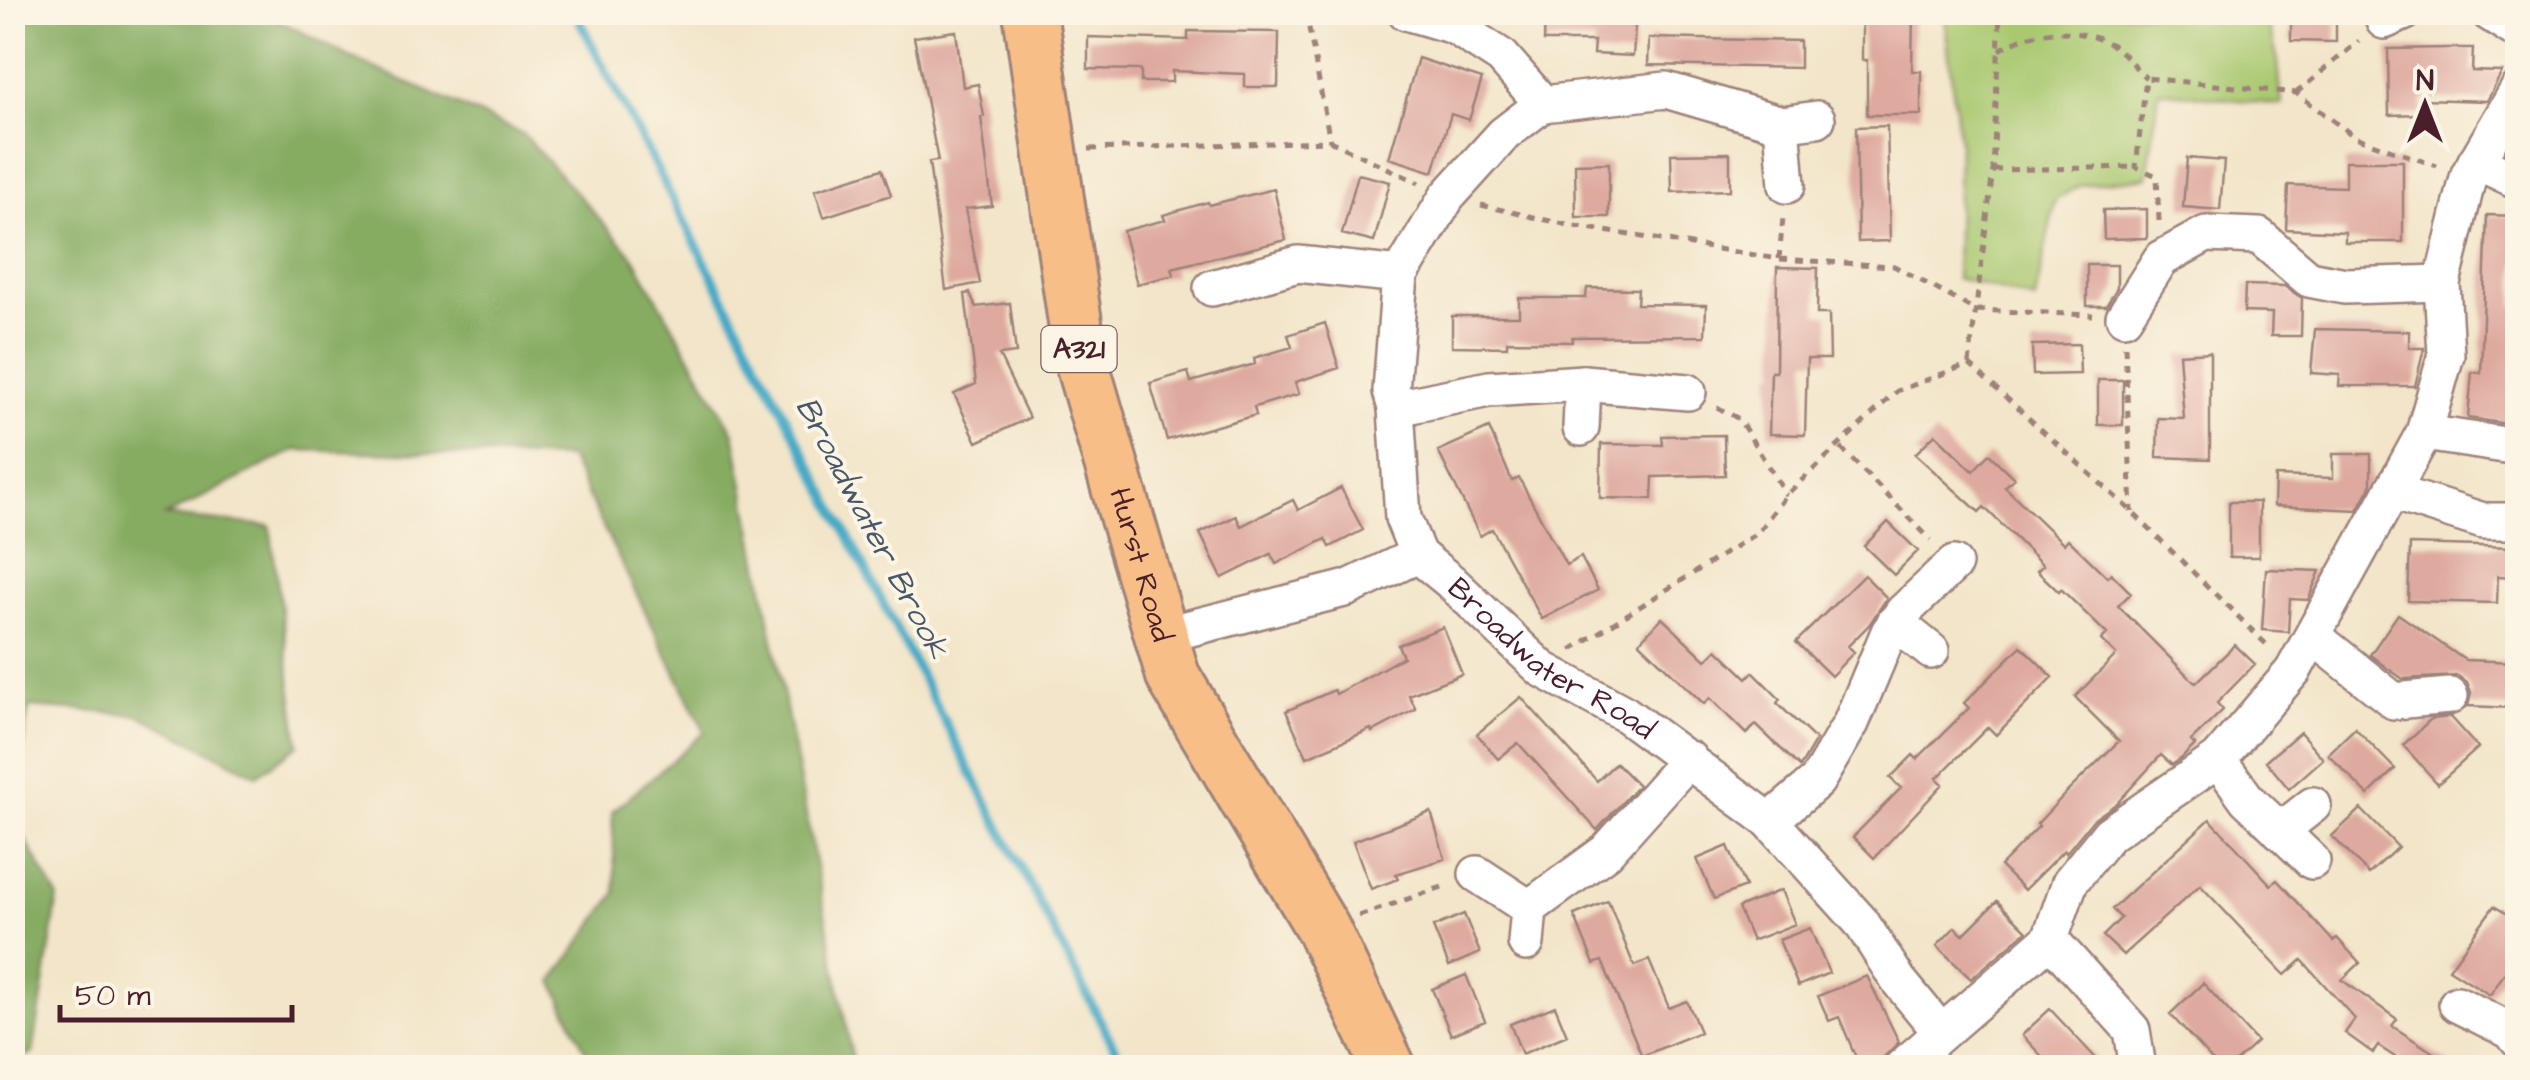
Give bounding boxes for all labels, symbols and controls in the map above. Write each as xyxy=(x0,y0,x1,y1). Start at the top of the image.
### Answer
north arrow xyxy=(2375,55,2475,155)
text: N xyxy=(2416,62,2434,101)
road number: A321 xyxy=(1042,326,1116,372)
water label: Broadwater Brook xyxy=(784,389,961,668)
street label: Hurst Road xyxy=(1098,483,1183,647)
street label: Broadwater Road xyxy=(1438,568,1664,750)
scale bar xyxy=(60,960,292,1022)
text: 50 m xyxy=(75,975,151,1017)

